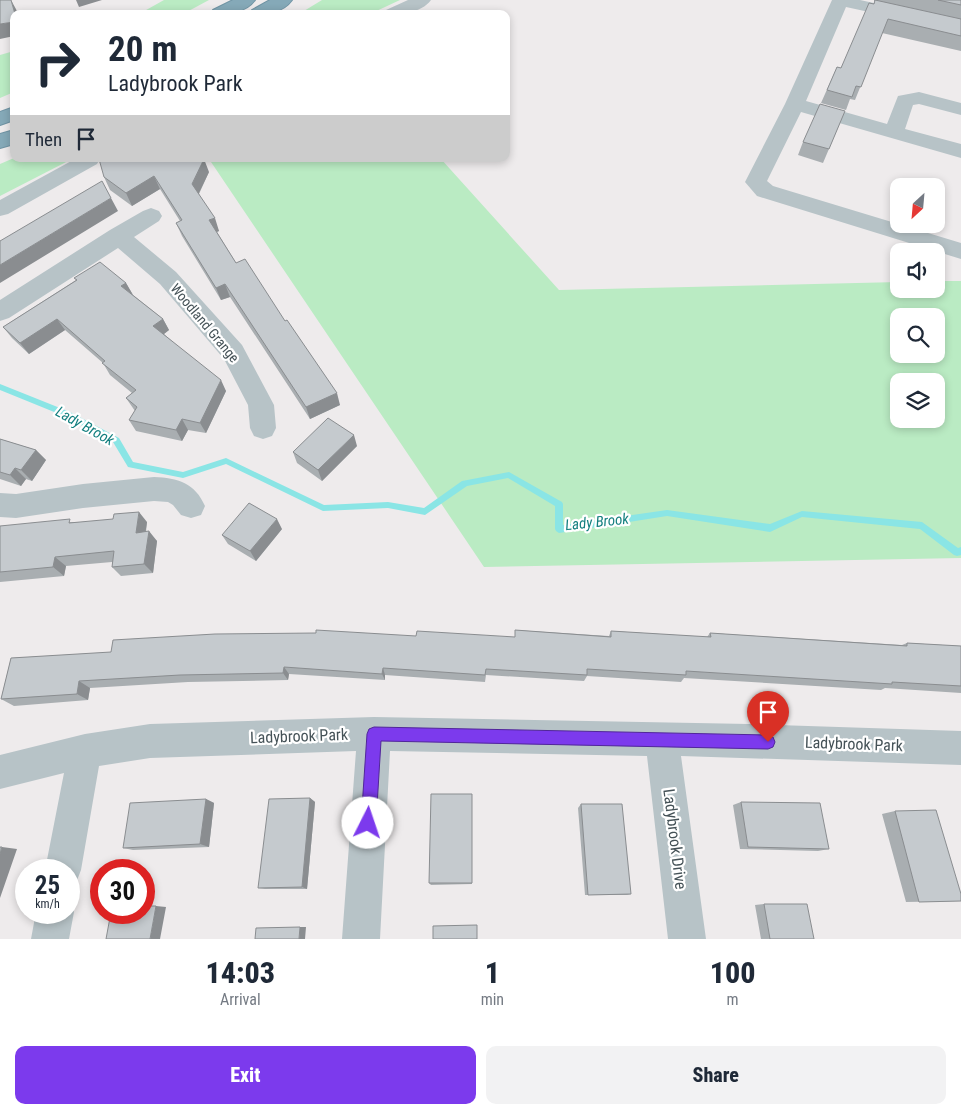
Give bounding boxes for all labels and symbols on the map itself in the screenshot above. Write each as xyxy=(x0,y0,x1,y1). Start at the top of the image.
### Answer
north arrow xyxy=(890,178,945,232)
street label: Woodland Grange xyxy=(168,281,243,366)
water label: Lady Brook xyxy=(53,403,118,450)
water label: Lady Brook xyxy=(564,510,630,534)
pin xyxy=(747,691,789,742)
street label: Ladybrook Park xyxy=(250,725,349,747)
street label: Ladybrook Park xyxy=(805,733,904,755)
street label: Ladybrook Drive xyxy=(659,788,691,890)
position arrow xyxy=(341,796,393,848)
speed limit sign: 30 xyxy=(90,859,155,924)

